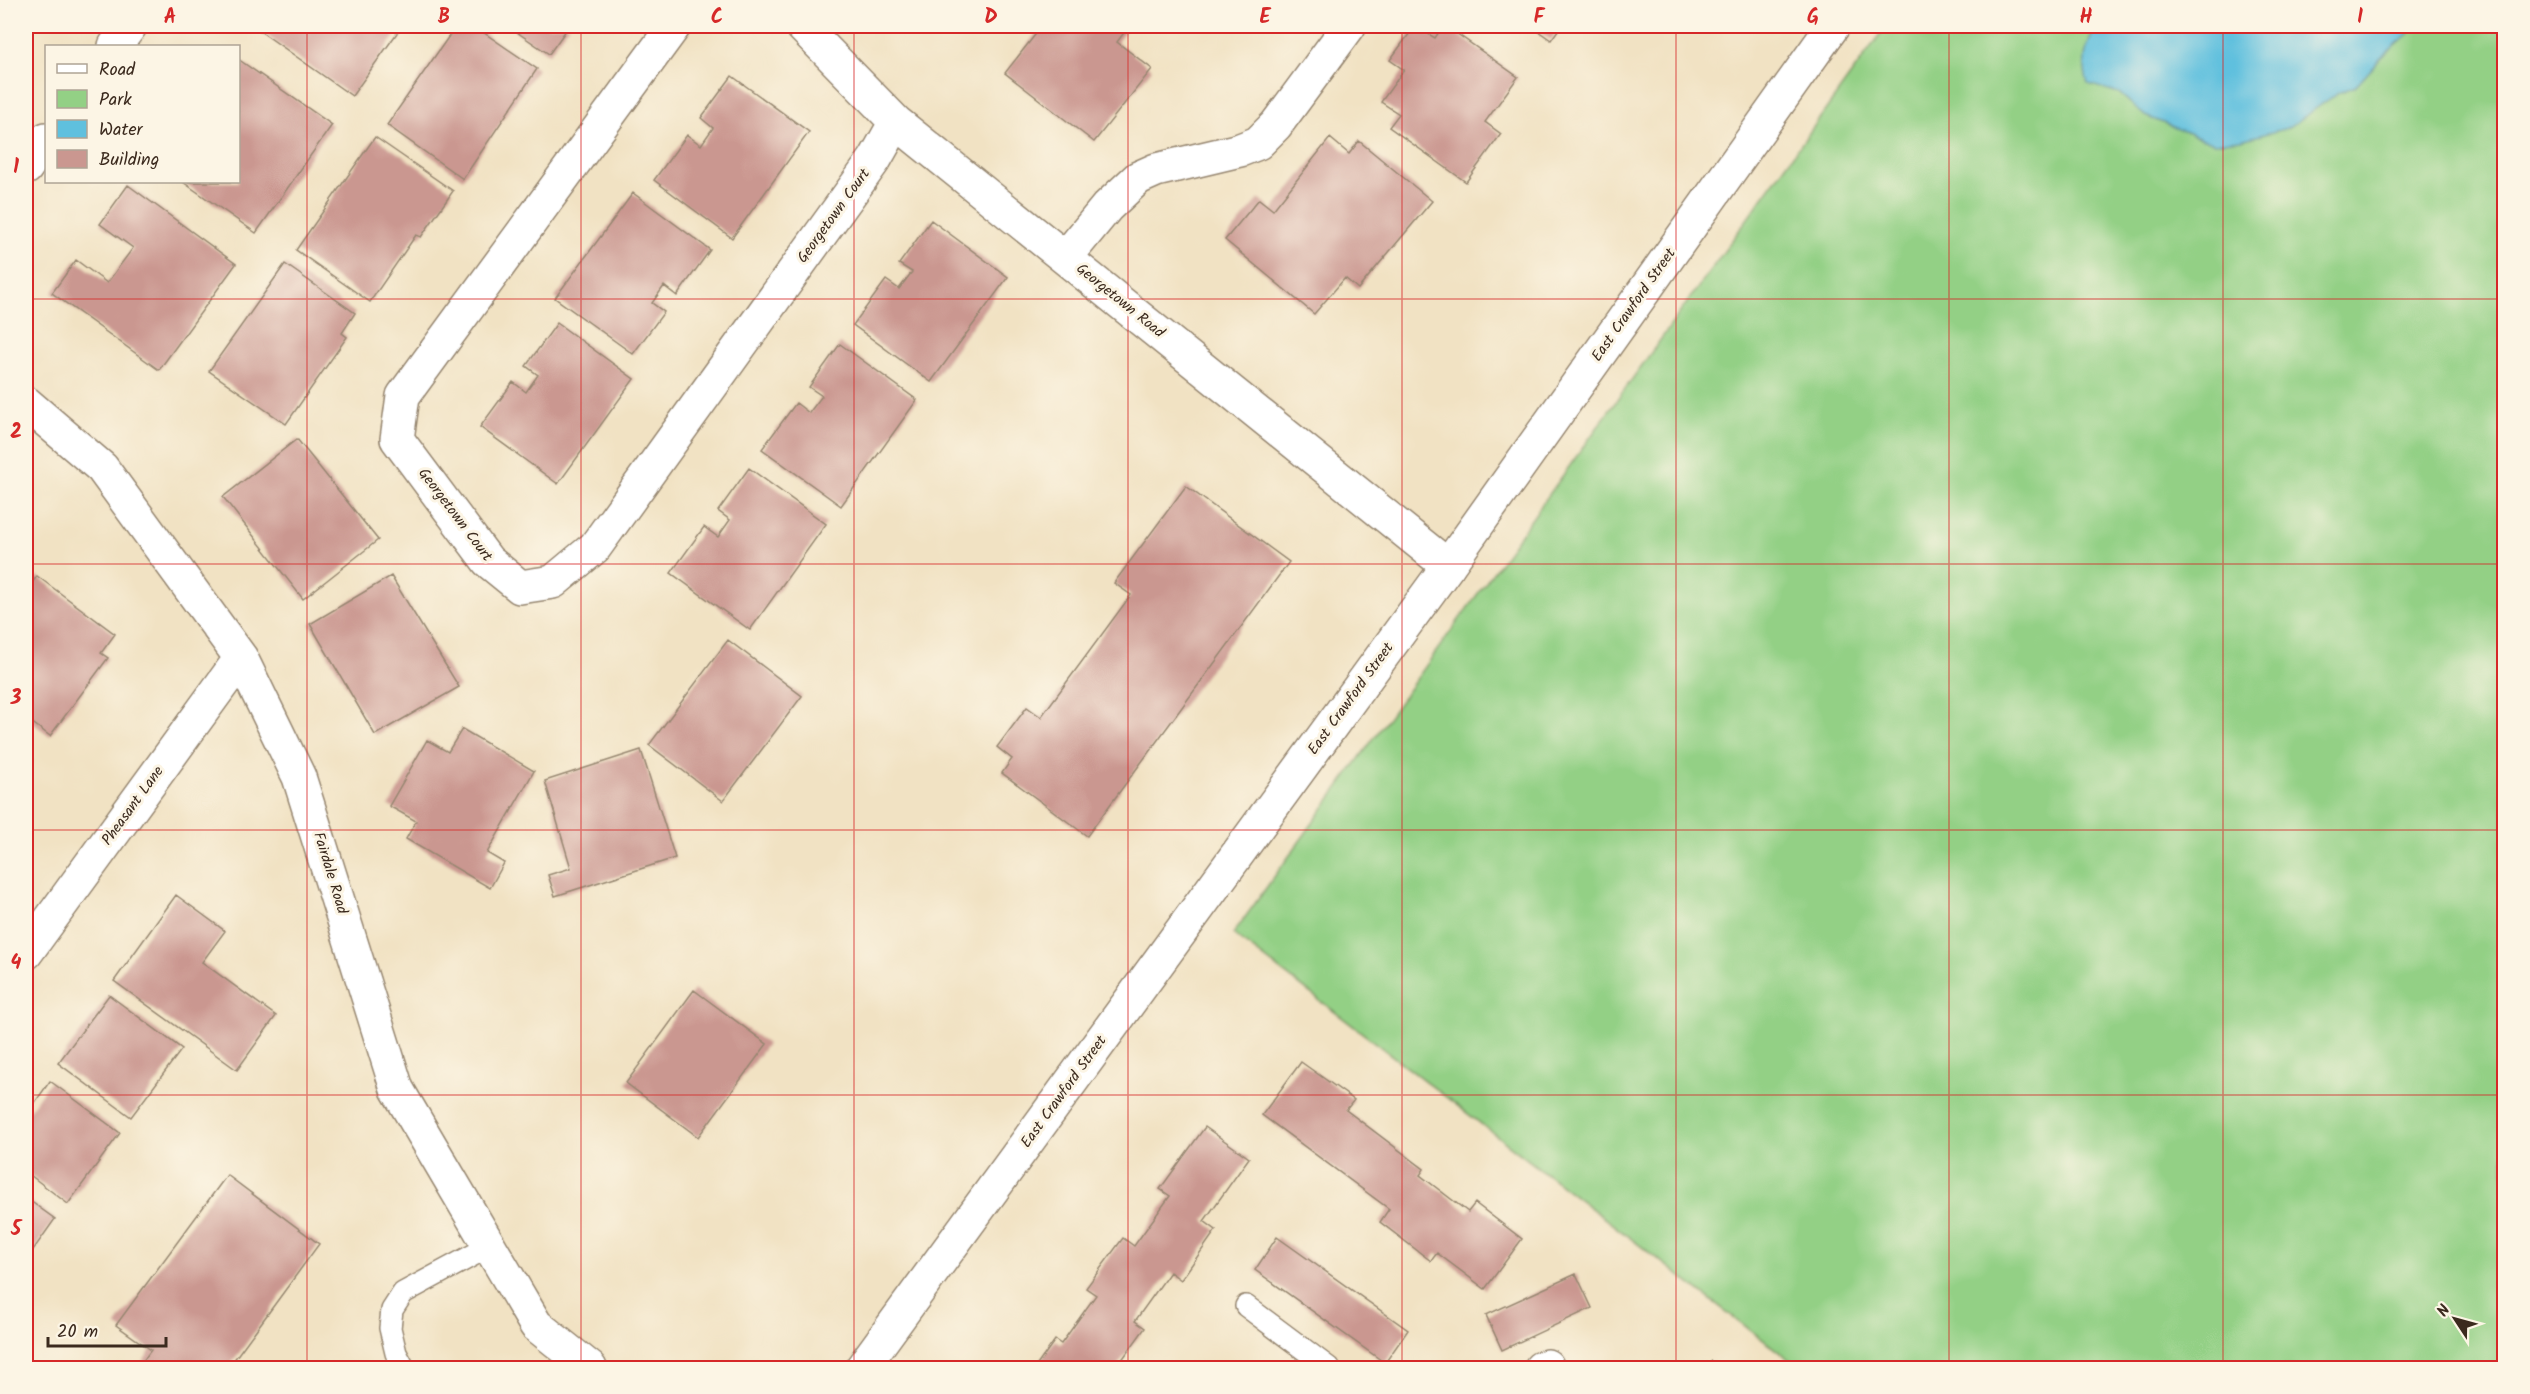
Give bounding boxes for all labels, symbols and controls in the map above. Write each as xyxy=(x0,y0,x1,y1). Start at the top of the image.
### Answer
text: A xyxy=(164,2,176,34)
text: B xyxy=(438,2,450,34)
text: C xyxy=(711,2,723,34)
text: D xyxy=(984,2,998,34)
text: E xyxy=(1259,2,1271,34)
text: F xyxy=(1534,2,1546,34)
text: G xyxy=(1807,2,1819,34)
text: H xyxy=(2079,2,2093,34)
text: I xyxy=(2357,2,2363,34)
legend xyxy=(45,45,240,183)
text: Road xyxy=(99,56,136,85)
text: Park xyxy=(99,86,132,115)
text: Water xyxy=(99,116,144,145)
text: Building xyxy=(99,146,159,175)
text: 1 xyxy=(13,152,19,184)
street label: Georgetown Court xyxy=(791,163,877,268)
street label: East Crawford Street xyxy=(1586,243,1682,367)
street label: Georgetown Road xyxy=(1070,258,1170,345)
text: 2 xyxy=(10,417,22,449)
street label: Georgetown Court xyxy=(412,463,498,567)
street label: East Crawford Street xyxy=(1302,638,1400,760)
text: 3 xyxy=(10,683,22,715)
street label: Pheasant Lane xyxy=(96,761,170,851)
street label: Fairdale Road xyxy=(306,829,354,917)
text: 4 xyxy=(11,948,22,980)
street label: East Crawford Street xyxy=(1015,1031,1113,1153)
text: 5 xyxy=(10,1214,23,1246)
north arrow xyxy=(2425,1289,2485,1349)
text: N xyxy=(2431,1300,2457,1323)
scale bar xyxy=(48,1310,166,1348)
text: 20 m xyxy=(57,1318,98,1347)

